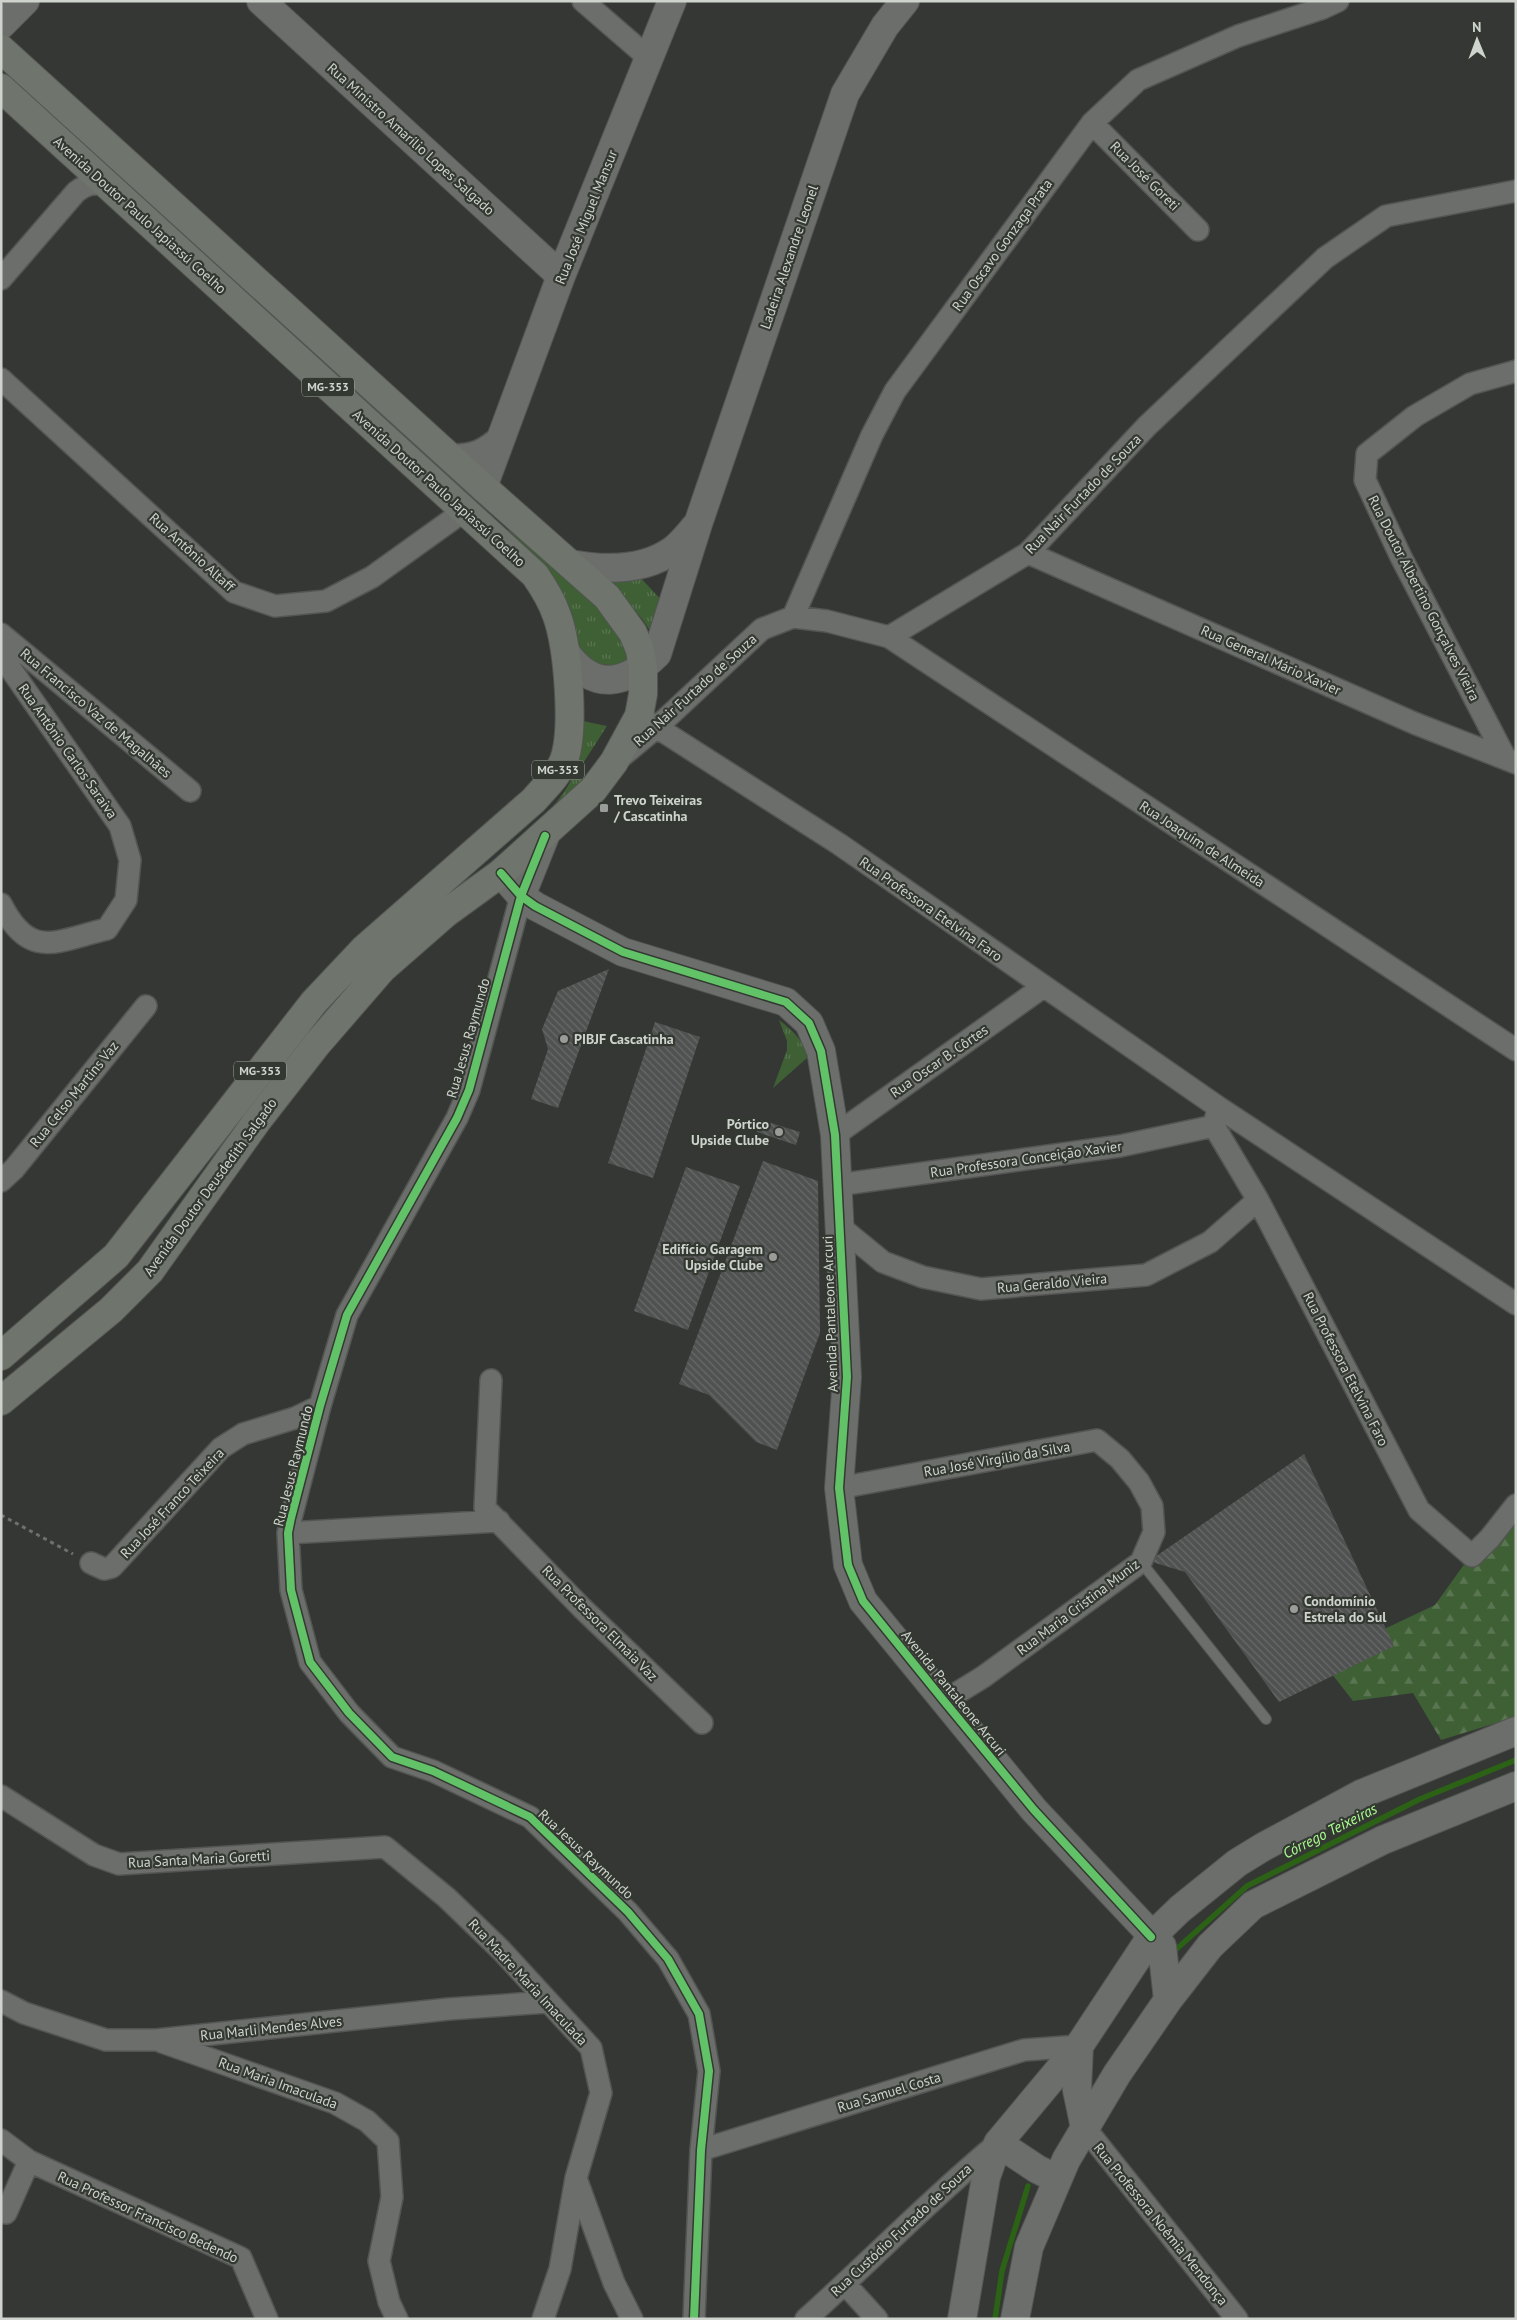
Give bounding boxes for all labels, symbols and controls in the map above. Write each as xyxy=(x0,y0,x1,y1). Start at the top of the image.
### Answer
north arrow xyxy=(1452,15,1502,65)
text: N xyxy=(1472,18,1482,36)
street label: Rua Ministro Amarílio Lopes Salgado xyxy=(324,59,498,219)
street label: Avenida Doutor Paulo Japiassú Coelho xyxy=(50,132,230,298)
street label: Rua José Goreti xyxy=(1106,137,1184,215)
street label: Rua José Miguel Mansur xyxy=(551,147,621,287)
street label: Rua Oscavo Gonzaga Prata xyxy=(948,175,1056,315)
street label: Ladeira Alexandre Leonel xyxy=(756,183,822,331)
road number: MG-353 xyxy=(302,378,354,397)
street label: Avenida Doutor Paulo Japiassú Coelho xyxy=(349,405,529,571)
street label: Rua Nair Furtado de Souza xyxy=(1021,430,1145,558)
street label: Rua Doutor Albertino Gonçalves Vieira xyxy=(1364,492,1484,704)
street label: Rua Antônio Altaff xyxy=(145,509,239,596)
street label: Rua General Mário Xavier xyxy=(1198,621,1344,699)
street label: Rua Nair Furtado de Souza xyxy=(630,630,760,750)
street label: Rua Francisco Vaz de Magalhães xyxy=(17,644,175,782)
street label: Rua Antônio Carlos Saraiva xyxy=(15,680,122,822)
road number: MG-353 xyxy=(532,760,584,780)
place label: Trevo Teixeiras / Cascatinha xyxy=(613,791,702,825)
street label: Rua Joaquim de Almeida xyxy=(1136,797,1268,891)
marker: Trevo Teixeiras / Cascatinha xyxy=(598,802,610,814)
street label: Rua Professora Etelvina Faro xyxy=(856,853,1006,965)
street label: Rua Jesus Raymundo xyxy=(442,976,494,1100)
street label: Rua Oscar B. Côrtes xyxy=(887,1021,991,1101)
place label: PIBJF Cascatinha xyxy=(574,1030,674,1048)
marker: PIBJF Cascatinha xyxy=(558,1033,570,1045)
street label: Rua Celso Martins Vaz xyxy=(26,1037,122,1151)
road number: MG-353 xyxy=(234,1062,286,1080)
street label: Avenida Doutor Deusdedith Salgado xyxy=(139,1095,281,1279)
place label: Pórtico Upside Clube xyxy=(691,1115,769,1149)
marker: Pórtico Upside Clube xyxy=(773,1126,785,1138)
street label: Rua Professora Conceição Xavier xyxy=(929,1137,1123,1181)
street label: Avenida Pantaleone Arcuri xyxy=(818,1235,842,1393)
place label: Edifício Garagem Upside Clube xyxy=(662,1240,763,1274)
marker: Edifício Garagem Upside Clube xyxy=(767,1251,779,1263)
street label: Rua Geraldo Vieira xyxy=(996,1269,1108,1297)
street label: Rua Professora Etelvina Faro xyxy=(1299,1289,1393,1449)
street label: Rua Jesus Raymundo xyxy=(269,1404,317,1528)
street label: Rua José Virgílio da Silva xyxy=(922,1437,1072,1481)
street label: Rua José Franco Teixeira xyxy=(116,1444,228,1562)
street label: Rua Maria Cristina Muniz xyxy=(1013,1555,1143,1659)
street label: Rua Professora Elmaia Vaz xyxy=(538,1561,662,1685)
place label: Condomínio Estrela do Sul xyxy=(1304,1592,1387,1626)
marker: Condomínio Estrela do Sul xyxy=(1288,1603,1300,1615)
street label: Avenida Pantaleone Arcuri xyxy=(898,1626,1010,1760)
water label: Córrego Teixeiras xyxy=(1279,1799,1380,1863)
street label: Rua Jesus Raymundo xyxy=(535,1805,637,1903)
street label: Rua Santa Maria Goretti xyxy=(127,1846,271,1872)
street label: Rua Madre Maria Imaculada xyxy=(465,1915,591,2049)
street label: Rua Marli Mendes Alves xyxy=(199,2012,343,2044)
street label: Rua Maria Imaculada xyxy=(216,2053,340,2113)
street label: Rua Samuel Costa xyxy=(835,2068,943,2116)
street label: Rua Professora Noêmia Mendonça xyxy=(1090,2139,1232,2309)
street label: Rua Custódio Furtado de Souza xyxy=(827,2160,975,2300)
street label: Rua Professor Francisco Bedendo xyxy=(55,2167,241,2267)

